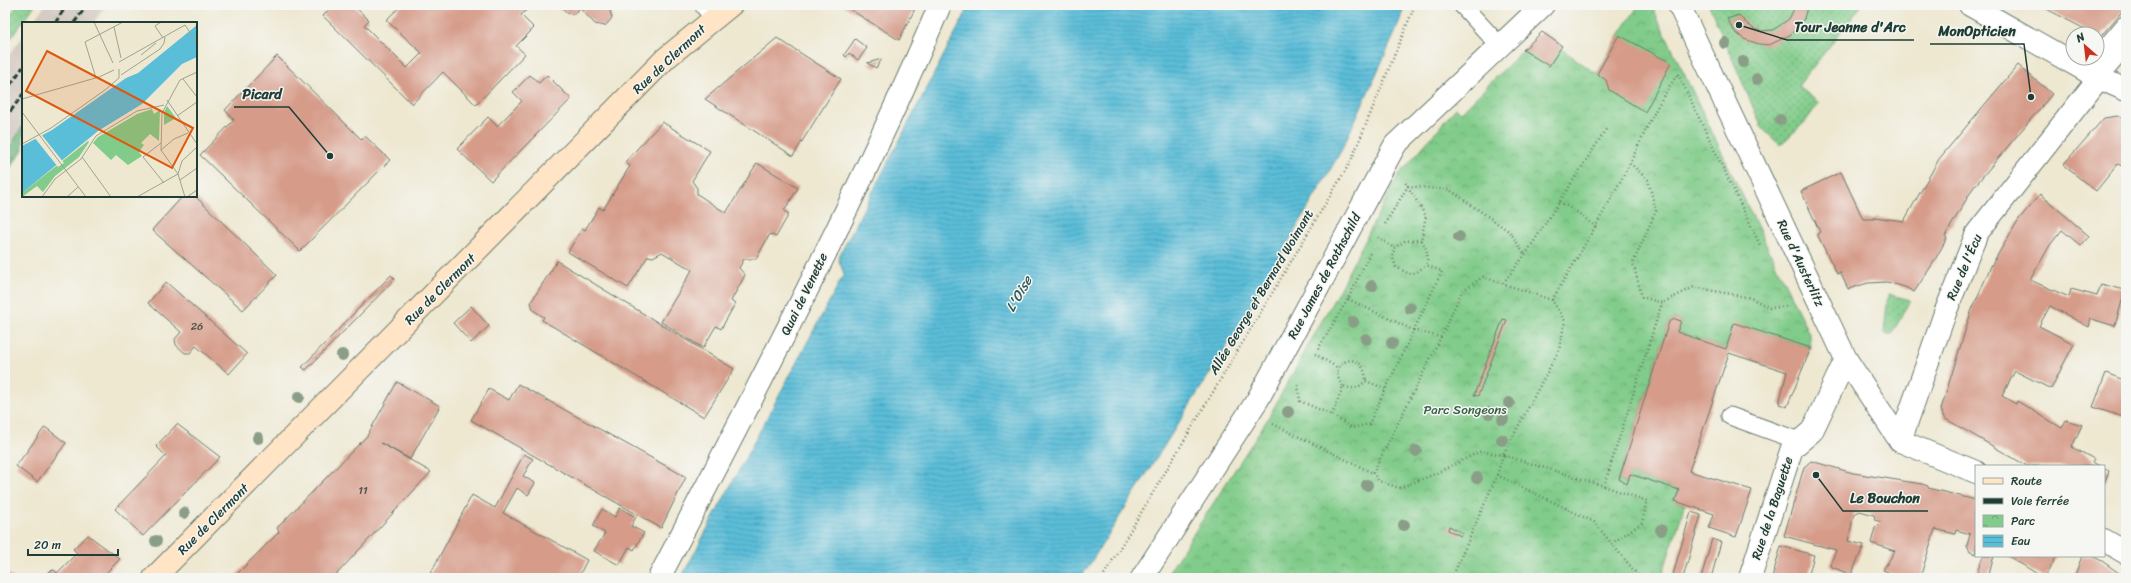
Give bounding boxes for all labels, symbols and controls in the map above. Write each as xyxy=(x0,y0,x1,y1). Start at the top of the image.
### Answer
callout: Tour Jeanne d'Arc xyxy=(1787,14,1914,40)
text: Tour Jeanne d'Arc xyxy=(1794,15,1907,40)
street label: Rue de Clermont xyxy=(627,18,712,99)
callout: MonOpticien xyxy=(1930,18,2024,44)
text: MonOpticien xyxy=(1937,19,2016,44)
inset map xyxy=(22,22,197,197)
north arrow xyxy=(2065,26,2105,66)
text: N xyxy=(2072,27,2089,48)
callout: Picard xyxy=(234,81,289,107)
text: Picard xyxy=(242,82,283,107)
street label: Allée George et Bernard Woimant xyxy=(1202,205,1320,380)
street label: Rue James de Rothschild xyxy=(1281,208,1368,343)
street label: Rue d'Austerlitz xyxy=(1771,216,1832,311)
street label: Rue de l'Écu xyxy=(1940,230,1988,304)
street label: Rue de Clermont xyxy=(399,247,482,330)
street label: Quai de Venette xyxy=(774,248,834,339)
water label: L'Oise xyxy=(999,270,1040,317)
house number: 26 xyxy=(191,317,203,336)
park label: Parc Songeons xyxy=(1423,398,1507,421)
street label: Rue de la Baguette xyxy=(1744,453,1800,563)
legend xyxy=(1975,465,2105,557)
text: Route xyxy=(2011,470,2042,492)
street label: Rue de Clermont xyxy=(172,477,255,560)
house number: 11 xyxy=(358,481,368,500)
callout: Le Bouchon xyxy=(1843,485,1928,511)
text: Le Bouchon xyxy=(1850,486,1920,511)
text: Voie ferrée xyxy=(2011,490,2069,512)
text: Parc xyxy=(2011,510,2035,532)
text: Eau xyxy=(2011,530,2031,552)
scale bar xyxy=(28,531,118,557)
text: 20 m xyxy=(34,534,61,556)

